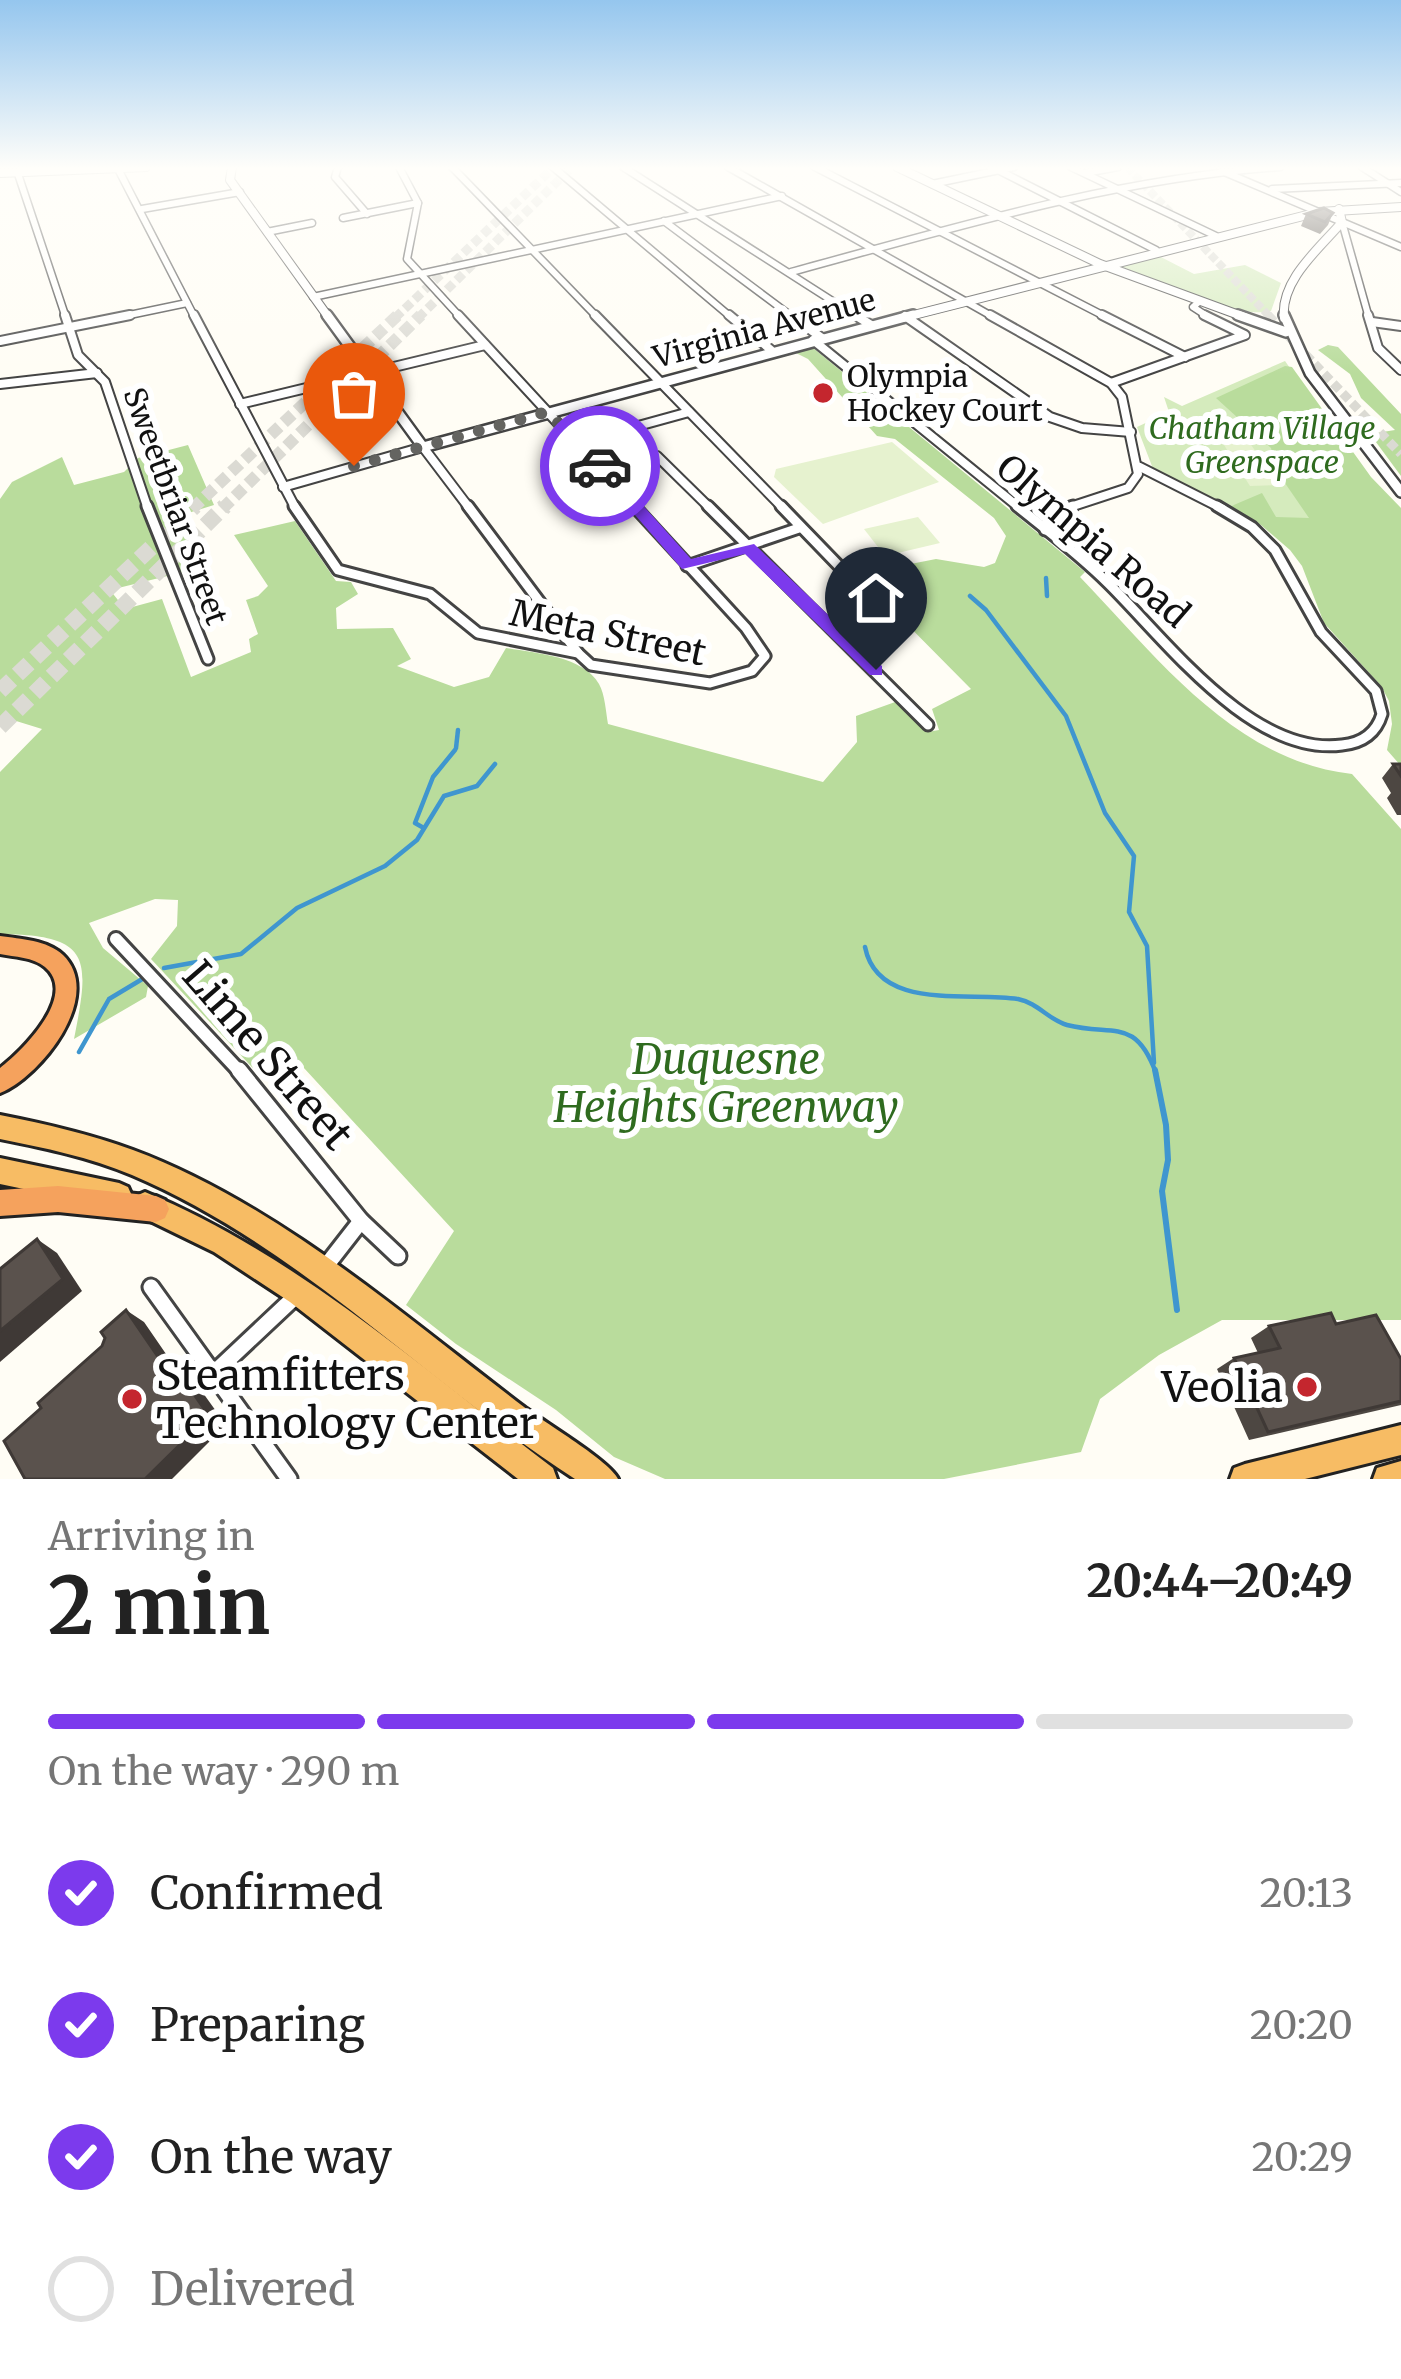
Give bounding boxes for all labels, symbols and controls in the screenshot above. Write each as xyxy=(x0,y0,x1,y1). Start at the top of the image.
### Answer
street label: Virginia Avenue xyxy=(648,280,879,376)
pin xyxy=(303,343,405,466)
place label: Olympia Hockey Court xyxy=(847,357,1043,429)
icon: bag xyxy=(321,361,387,427)
marker: Olympia Hockey Court xyxy=(810,380,836,406)
street label: Sweetbriar Street xyxy=(115,382,237,630)
courier xyxy=(540,406,660,526)
park label: Chatham Village Greenspace xyxy=(1148,409,1376,481)
icon: car xyxy=(567,433,633,499)
street label: Olympia Road xyxy=(987,445,1199,637)
pin xyxy=(825,547,927,670)
icon: home xyxy=(843,565,909,631)
street label: Meta Street xyxy=(506,590,710,676)
street label: Lime Street xyxy=(172,950,364,1160)
park label: Duquesne Heights Greenway xyxy=(552,1033,899,1133)
place label: Steamfitters Technology Center xyxy=(156,1349,538,1450)
place label: Veolia xyxy=(1161,1361,1283,1413)
marker: Veolia xyxy=(1294,1374,1320,1400)
marker: Steamfitters Technology Center xyxy=(119,1386,145,1412)
text: Arriving in xyxy=(48,1512,255,1561)
text: 20:44–20:49 xyxy=(1086,1553,1353,1609)
text: 2 min xyxy=(48,1557,270,1655)
text: On the way · 290 m xyxy=(48,1747,400,1796)
icon: check xyxy=(48,1860,114,1926)
text: Confirmed xyxy=(150,1865,383,1921)
text: 20:13 xyxy=(1259,1869,1353,1918)
icon: check xyxy=(48,1992,114,2058)
text: Preparing xyxy=(150,1997,365,2053)
text: 20:20 xyxy=(1250,2001,1353,2050)
icon: check xyxy=(48,2124,114,2190)
text: On the way xyxy=(150,2129,392,2185)
text: 20:29 xyxy=(1251,2133,1353,2182)
text: Delivered xyxy=(150,2261,355,2317)

